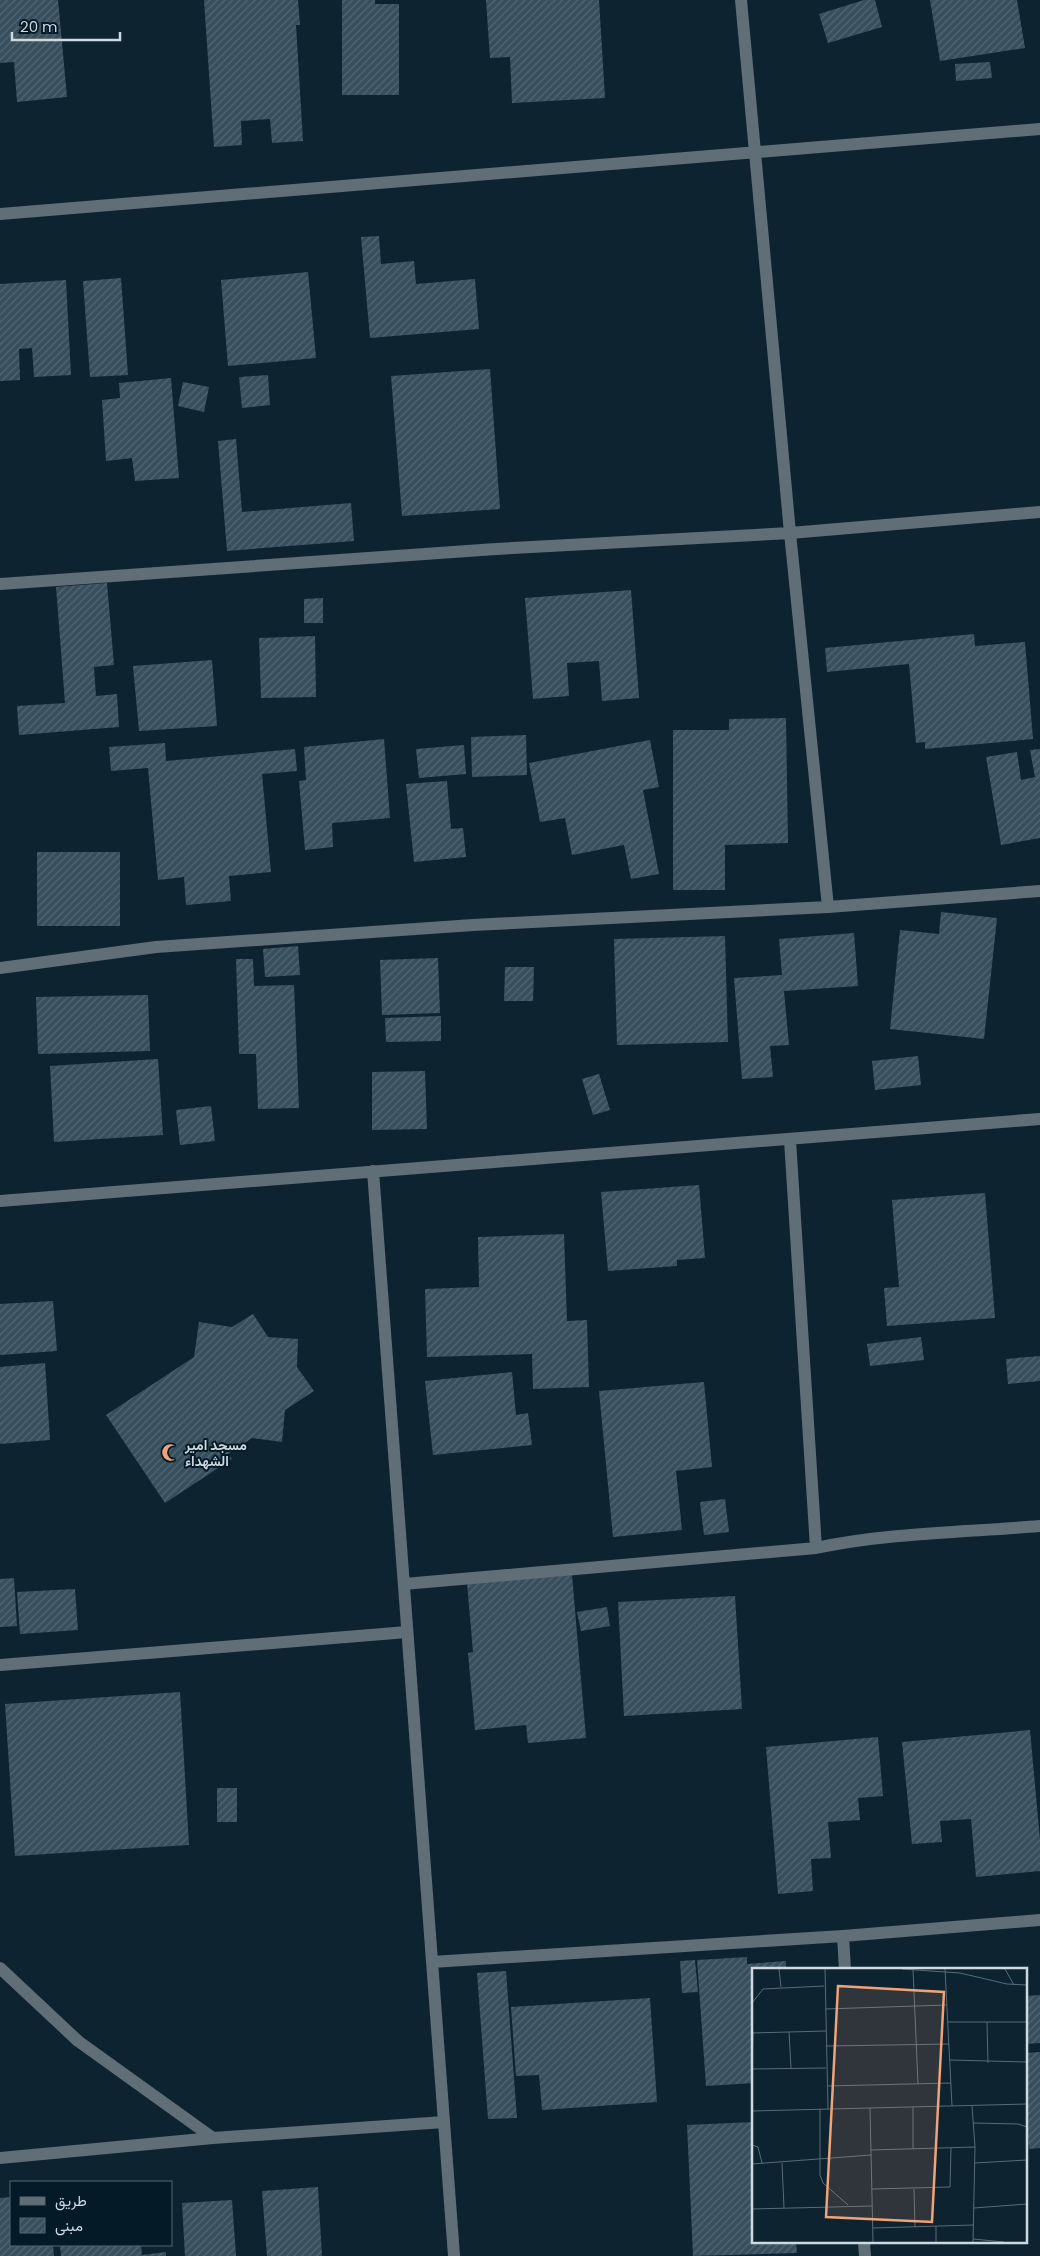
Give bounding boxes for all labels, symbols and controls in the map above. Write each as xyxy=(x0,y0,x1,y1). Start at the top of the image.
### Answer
scale bar xyxy=(12,10,120,42)
text: 20 m xyxy=(20,16,58,37)
place label: مسجد امير الشهداء xyxy=(184,1435,247,1471)
mosque icon: مسجد امير الشهداء xyxy=(161,1443,181,1463)
inset map xyxy=(752,1968,1028,2244)
legend xyxy=(10,2181,172,2246)
text: طريق xyxy=(55,2190,87,2211)
text: مبنى xyxy=(55,2215,83,2236)

